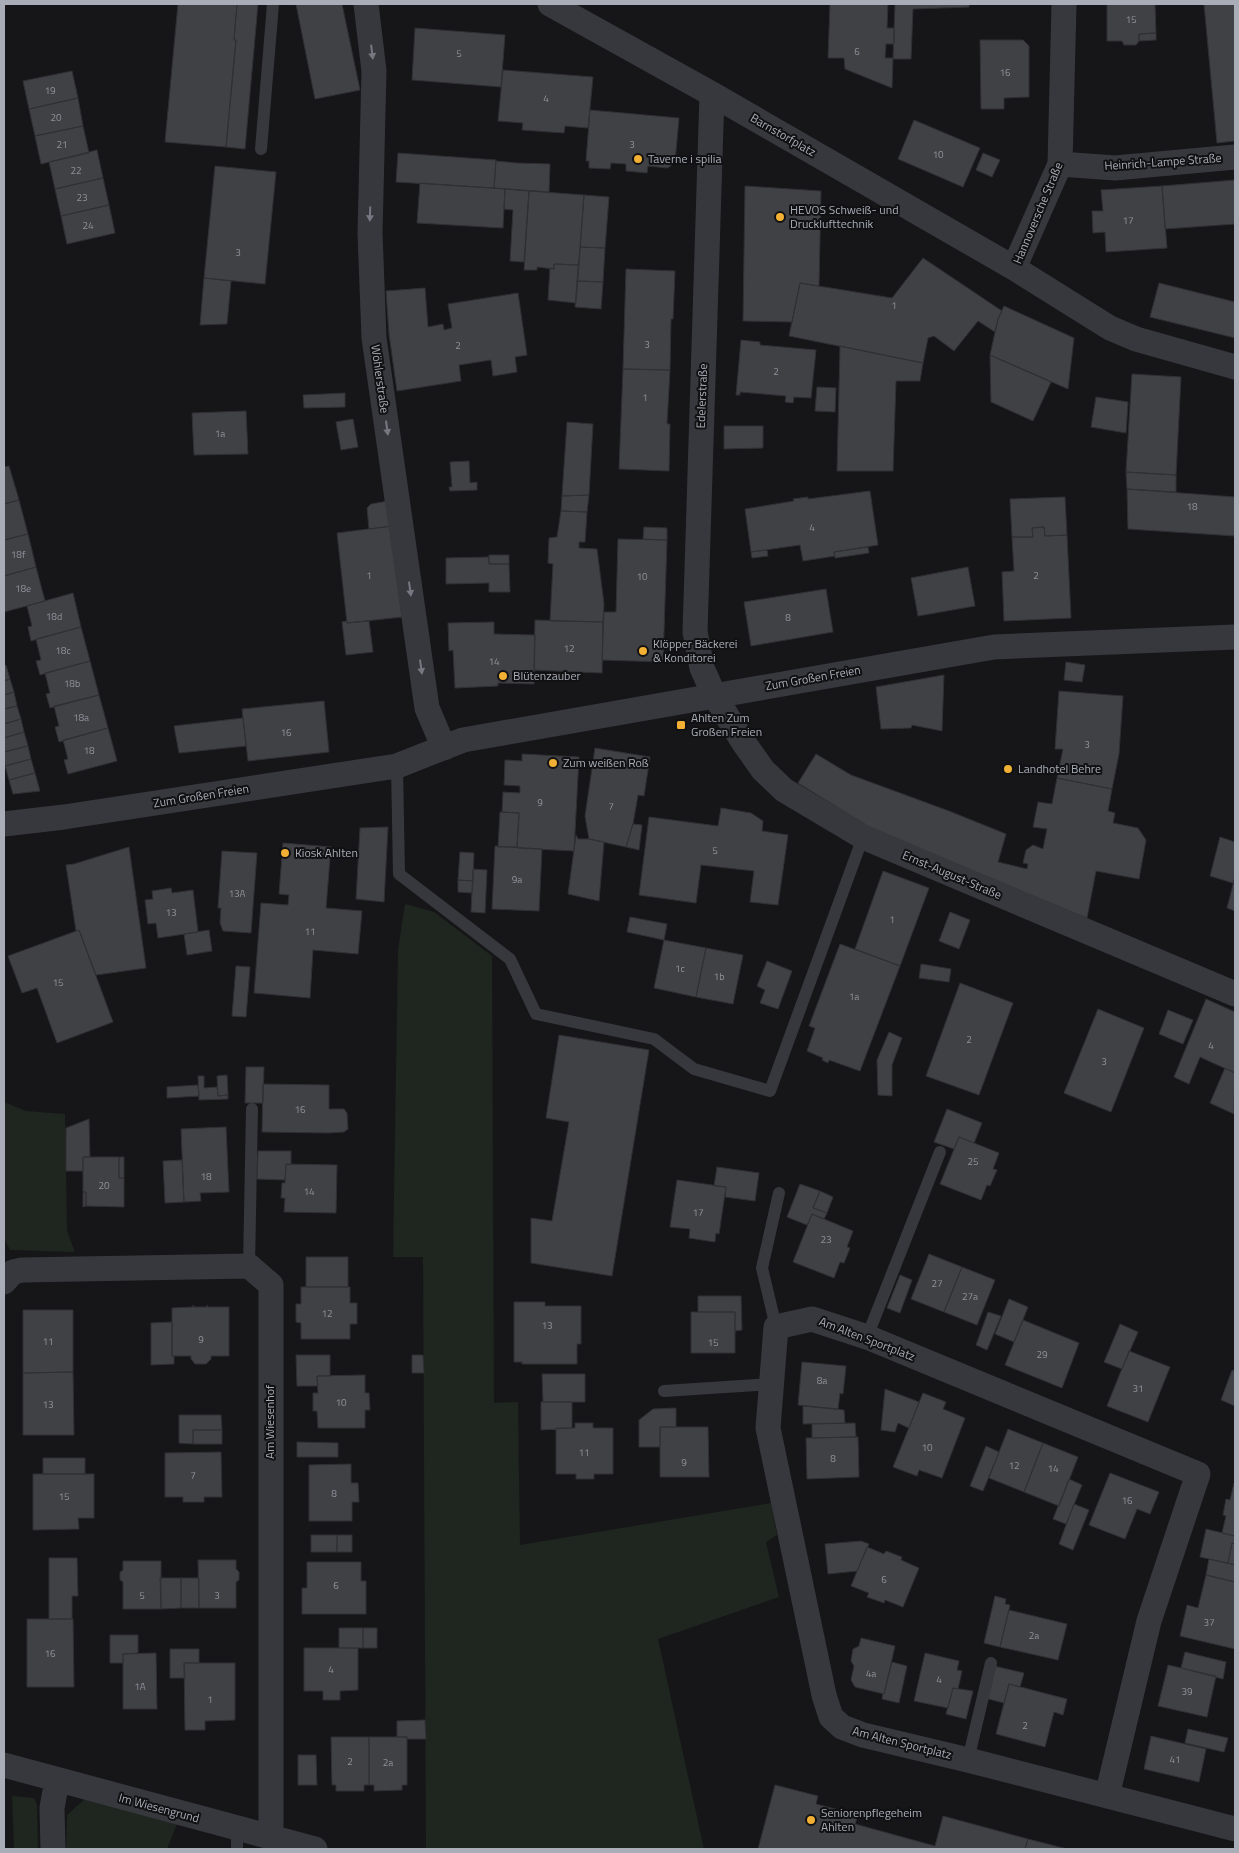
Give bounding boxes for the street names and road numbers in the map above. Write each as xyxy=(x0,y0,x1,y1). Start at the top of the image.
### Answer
street label: Barnstorfplatz xyxy=(747,108,820,161)
street label: Heinrich-Lampe Straße xyxy=(1104,148,1222,175)
street label: Hannoversche Straße xyxy=(1008,159,1068,267)
street label: Wöhlerstraße xyxy=(366,343,395,414)
street label: Edelerstraße xyxy=(691,363,712,429)
street label: Zum Großen Freien xyxy=(764,660,862,695)
street label: Zum Großen Freien xyxy=(152,779,250,812)
street label: Ernst-August-Straße xyxy=(900,845,1005,904)
street label: Am Alten Sportplatz xyxy=(816,1311,918,1366)
street label: Am Wiesenhof xyxy=(260,1385,279,1459)
street label: Am Alten Sportplatz xyxy=(851,1721,954,1764)
street label: Im Wiesengrund xyxy=(117,1788,201,1827)

